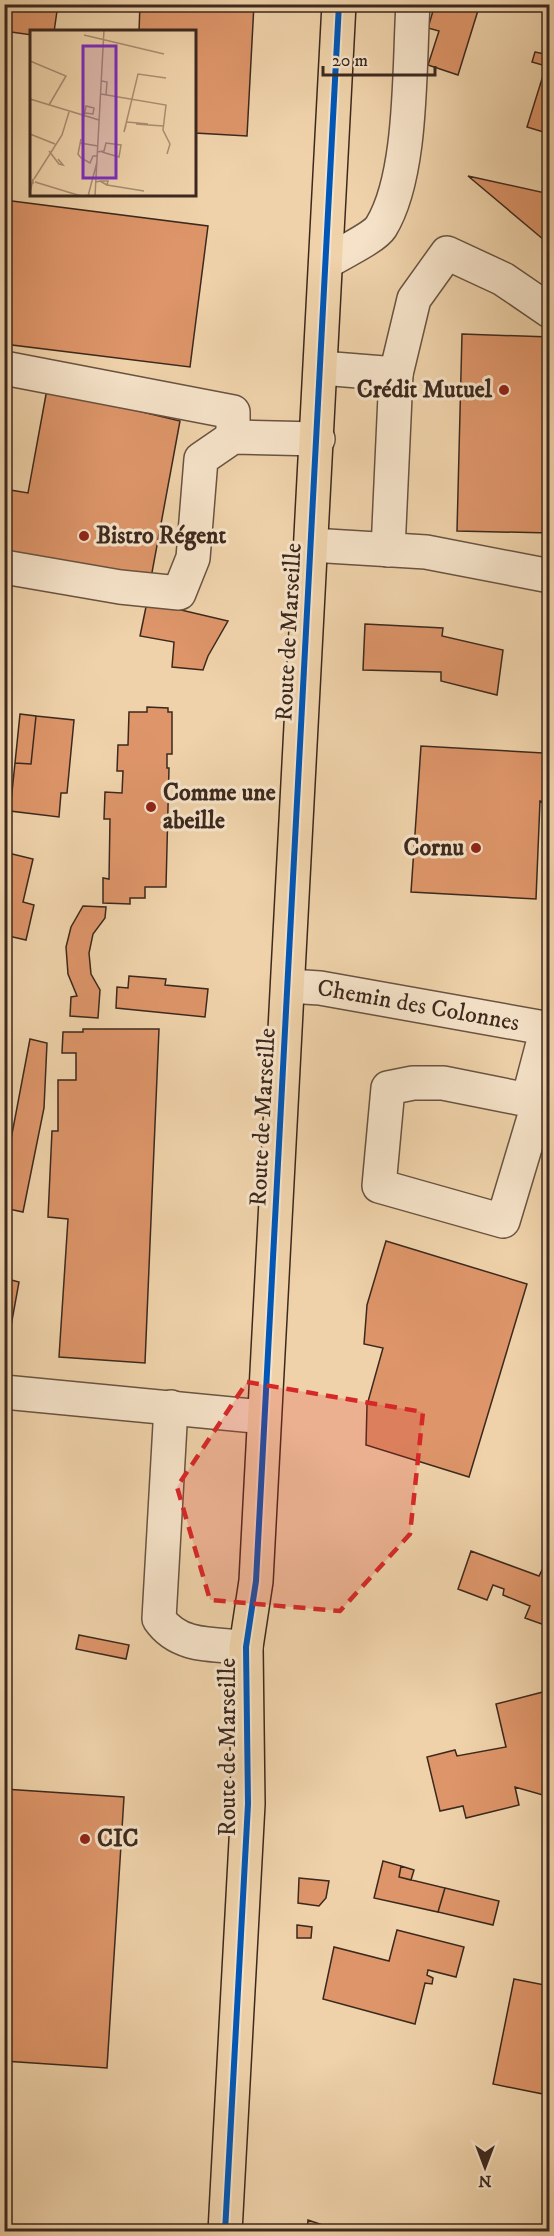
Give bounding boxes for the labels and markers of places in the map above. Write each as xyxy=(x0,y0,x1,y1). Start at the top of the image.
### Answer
place label: Crédit Mutuel xyxy=(357,375,493,405)
marker: Crédit Mutuel xyxy=(497,383,511,397)
place label: Bistro Régent xyxy=(96,521,227,551)
marker: Bistro Régent xyxy=(77,529,91,543)
place label: Comme une abeille xyxy=(163,778,276,836)
marker: Comme une abeille xyxy=(144,800,158,814)
place label: Cornu xyxy=(404,833,464,863)
marker: Cornu xyxy=(469,841,483,855)
place label: CIC xyxy=(97,1824,139,1854)
marker: CIC xyxy=(78,1832,92,1846)

